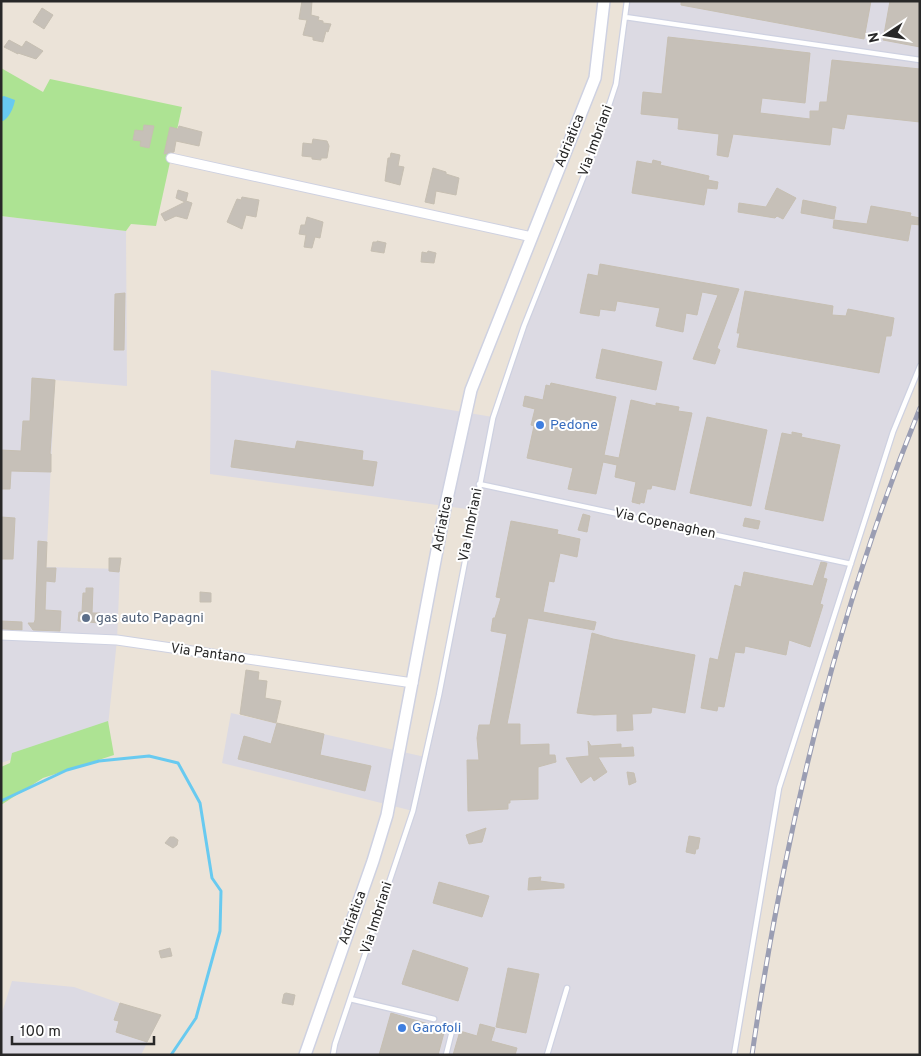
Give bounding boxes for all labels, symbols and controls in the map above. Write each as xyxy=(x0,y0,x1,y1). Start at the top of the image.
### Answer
north arrow xyxy=(861,10,911,60)
text: N xyxy=(865,31,884,44)
street label: Via Imbriani xyxy=(575,103,617,179)
street label: Adriatica xyxy=(552,112,588,170)
place label: Pedone xyxy=(550,417,598,434)
marker: Pedone xyxy=(534,419,546,431)
street label: Via Imbriani xyxy=(456,487,486,563)
street label: Adriatica xyxy=(429,495,457,553)
street label: Via Copenaghen xyxy=(613,505,717,543)
place label: gas auto Papagni xyxy=(96,610,204,627)
marker: gas auto Papagni xyxy=(80,612,92,624)
street label: Via Pantano xyxy=(169,640,247,668)
street label: Via Imbriani xyxy=(357,880,397,956)
street label: Adriatica xyxy=(335,889,371,947)
scale bar xyxy=(12,1014,155,1046)
place label: Garofoli xyxy=(412,1020,461,1037)
marker: Garofoli xyxy=(396,1022,408,1034)
text: 100 m xyxy=(20,1023,61,1042)

